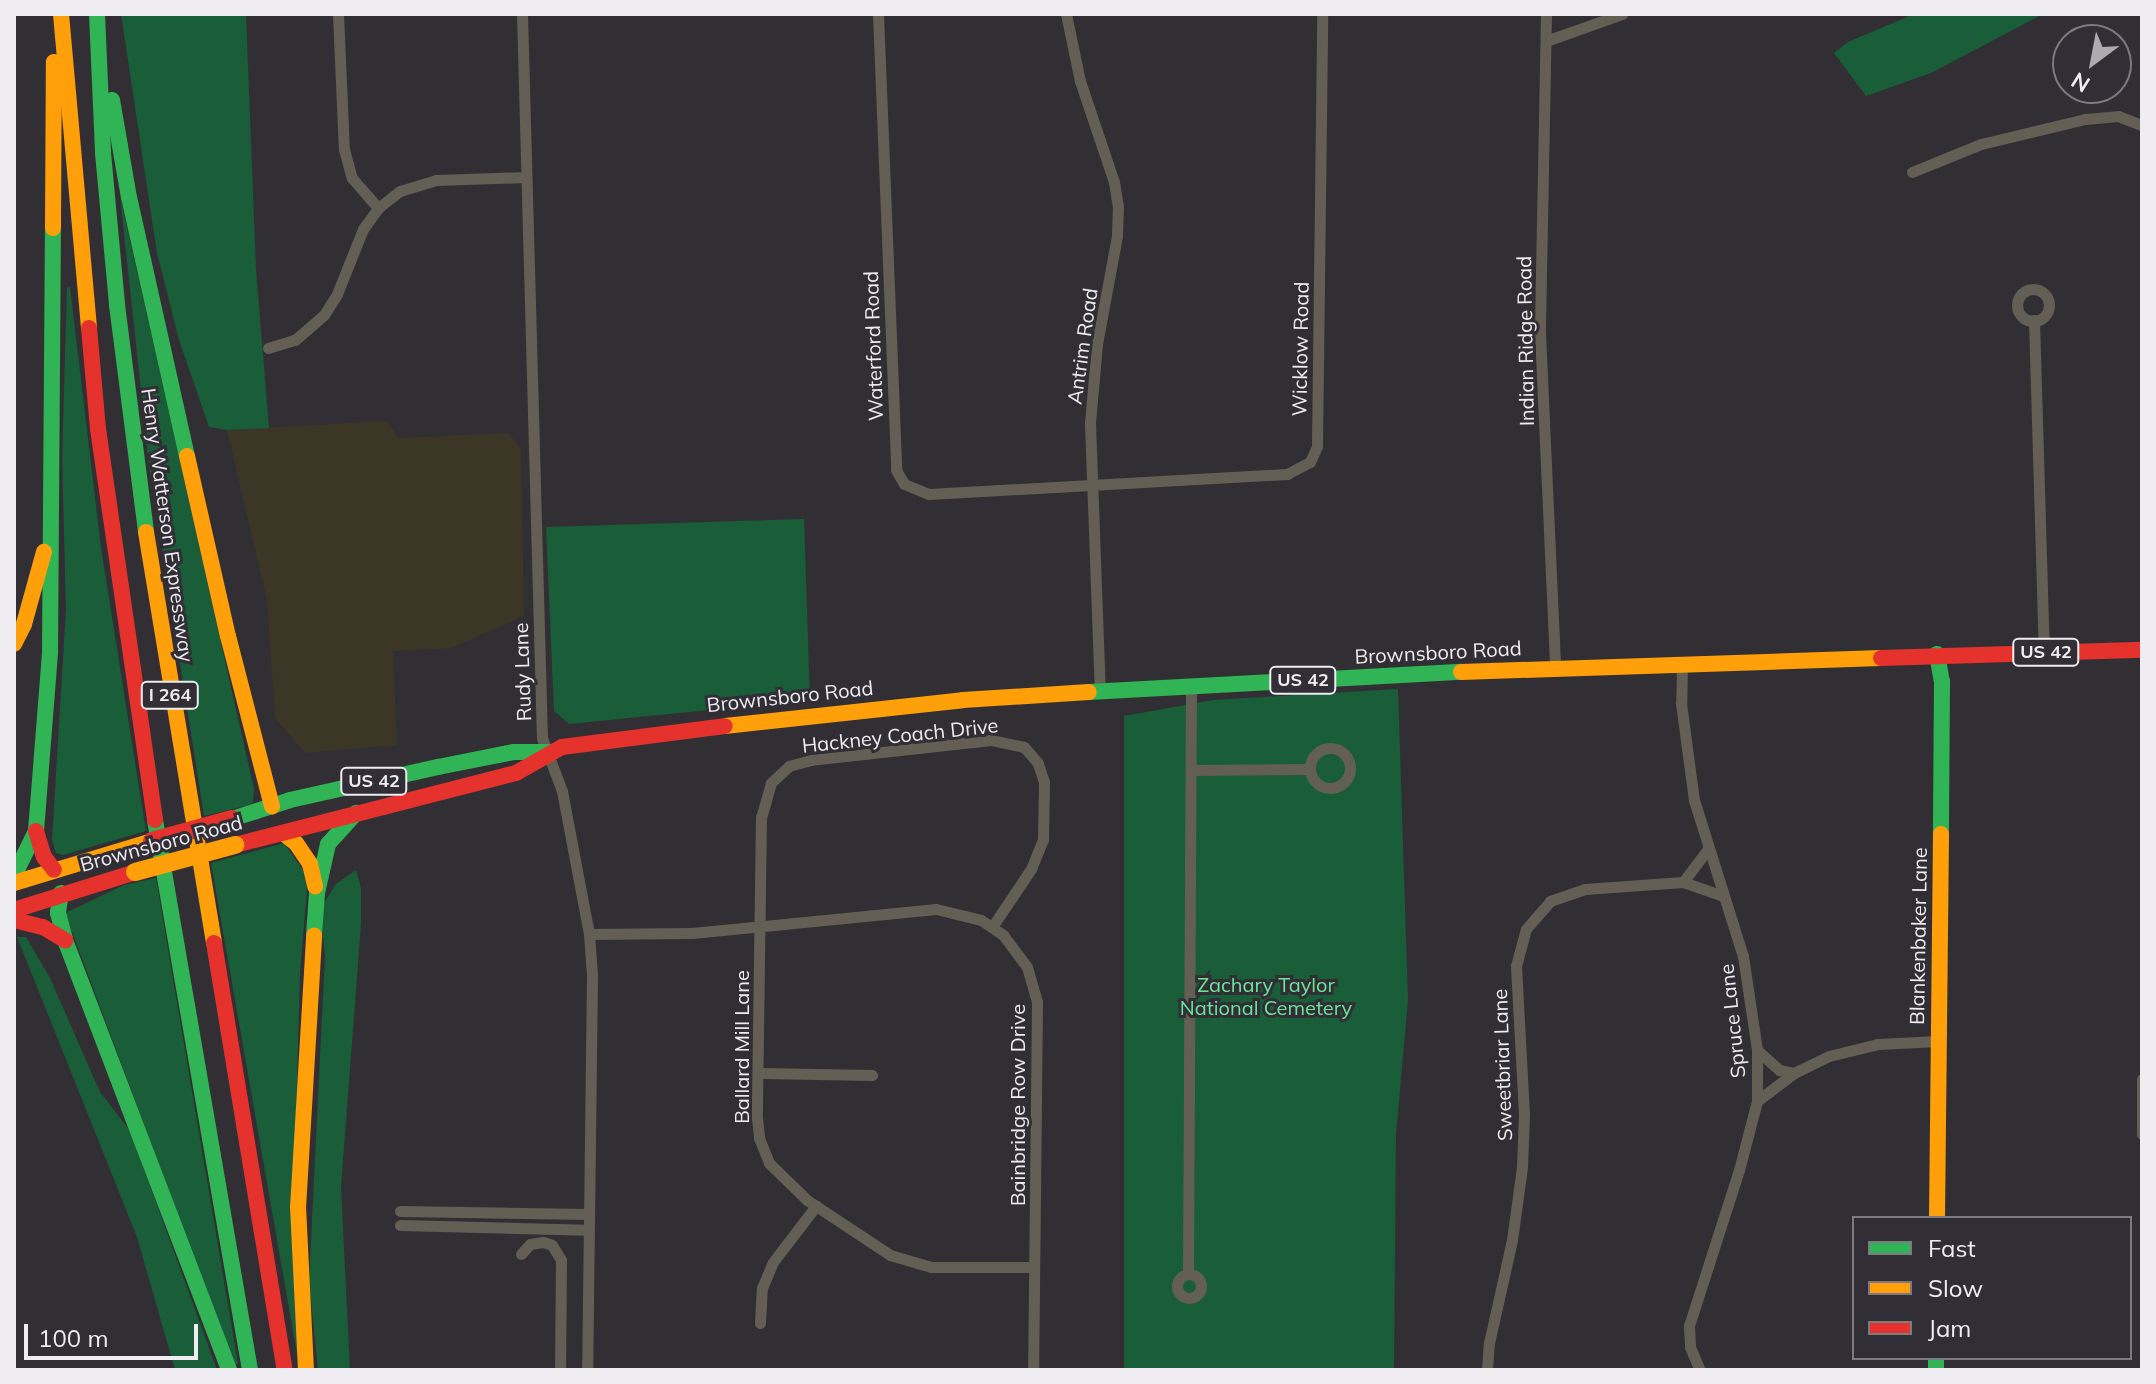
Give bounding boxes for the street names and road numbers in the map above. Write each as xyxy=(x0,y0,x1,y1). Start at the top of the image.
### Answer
street label: Indian Ridge Road xyxy=(1512,256,1538,426)
street label: Waterford Road xyxy=(858,271,888,421)
street label: Wicklow Road xyxy=(1287,281,1313,417)
street label: Antrim Road xyxy=(1062,286,1102,406)
street label: Henry Watterson Expressway xyxy=(137,386,199,664)
street label: Rudy Lane xyxy=(508,622,536,722)
street label: Brownsboro Road xyxy=(1354,636,1522,668)
road number: US 42 xyxy=(2012,638,2080,666)
road number: US 42 xyxy=(1269,666,1337,694)
street label: Brownsboro Road xyxy=(706,675,874,717)
road number: I 264 xyxy=(140,681,200,709)
street label: Hackney Coach Drive xyxy=(801,713,999,757)
road number: US 42 xyxy=(340,767,408,795)
street label: Brownsboro Road xyxy=(77,810,245,876)
street label: Blankenbaker Lane xyxy=(1904,847,1932,1025)
street label: Spruce Lane xyxy=(1714,963,1750,1079)
street label: Ballard Mill Lane xyxy=(729,970,753,1124)
street label: Sweetbriar Lane xyxy=(1487,988,1517,1142)
street label: Bainbridge Row Drive xyxy=(1005,1004,1029,1206)

